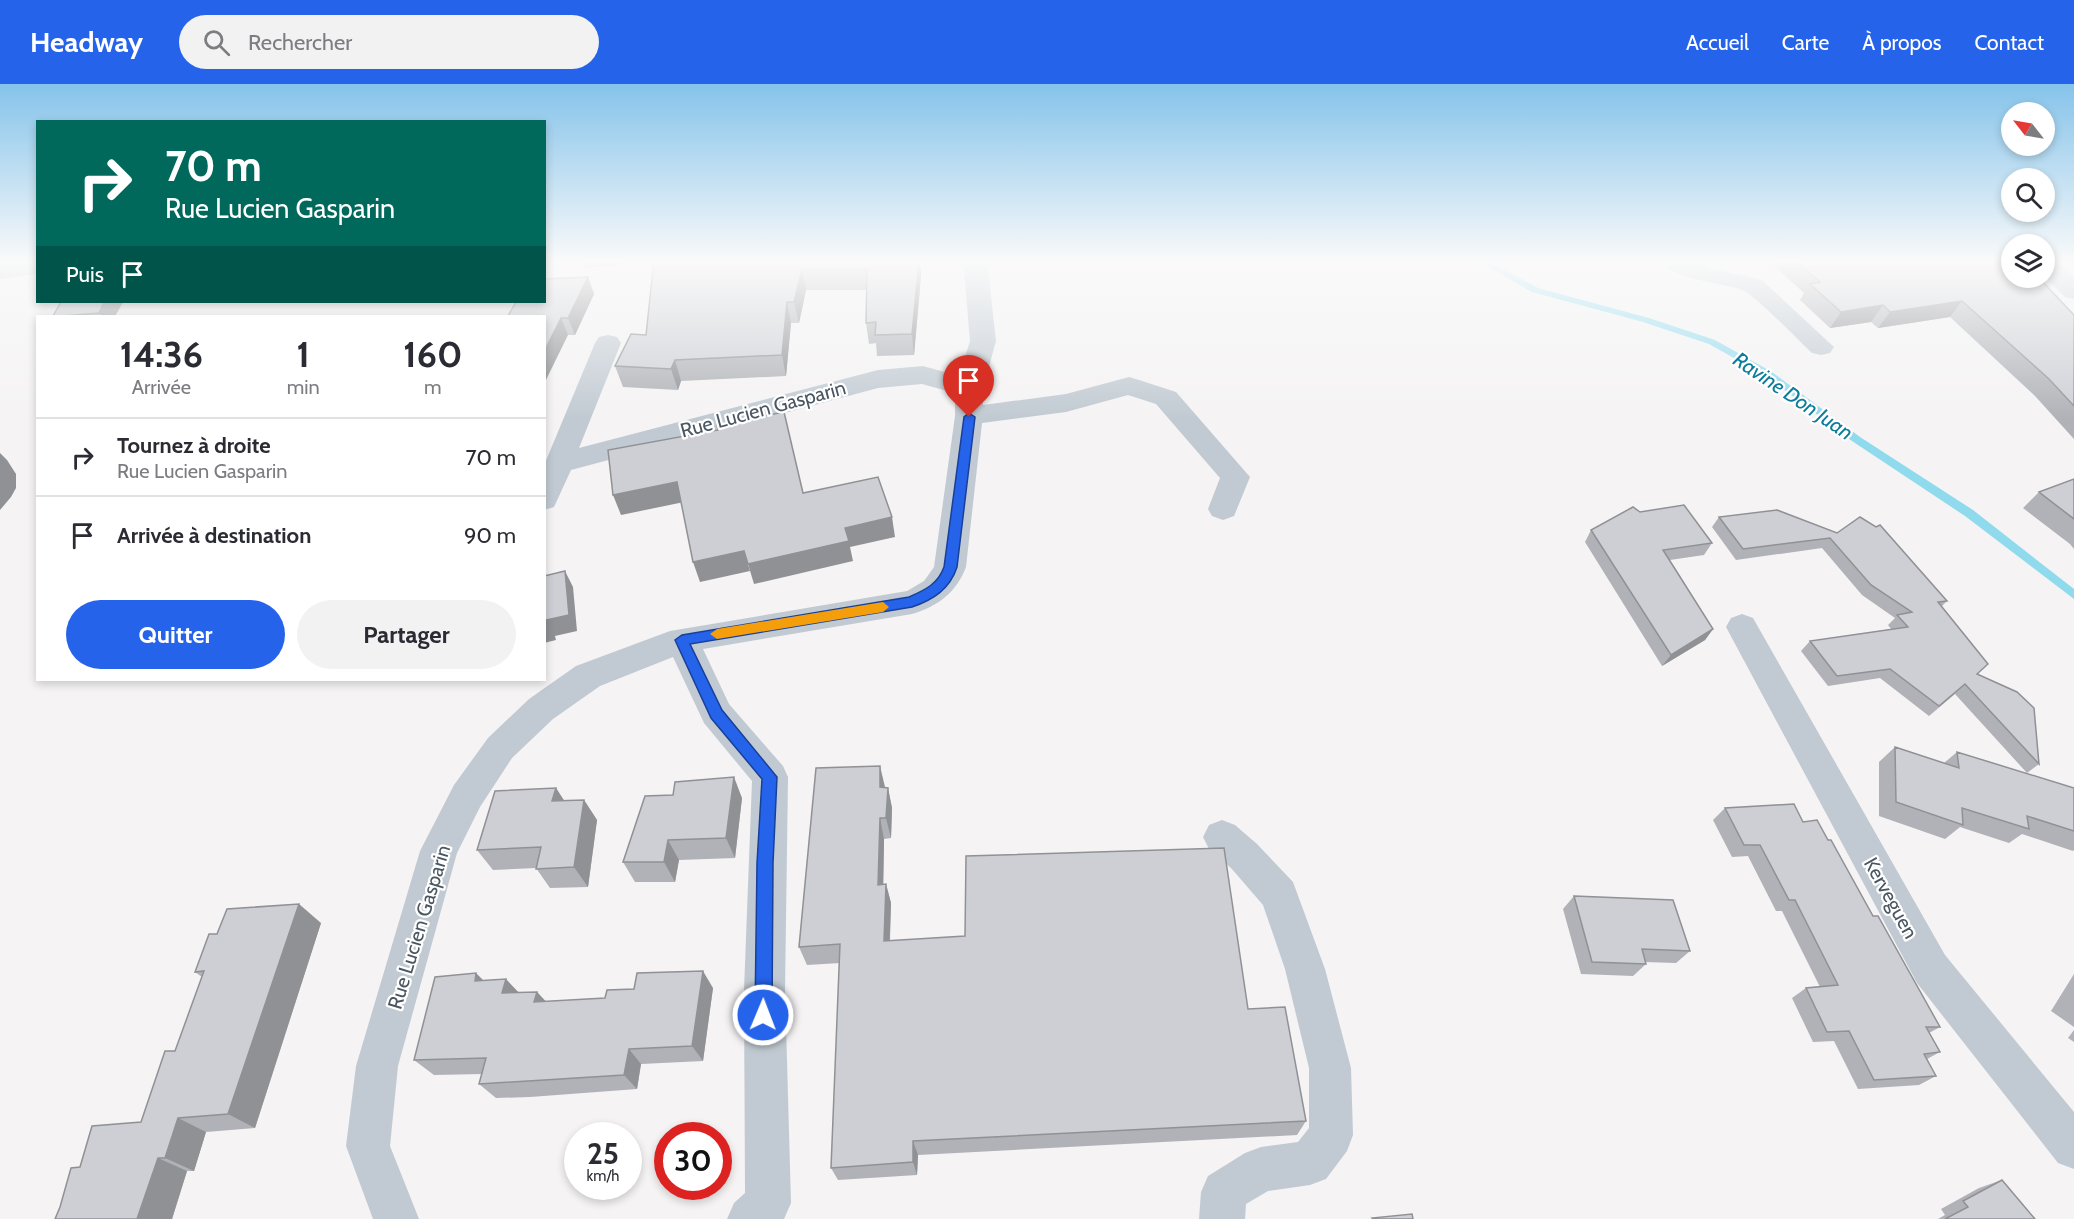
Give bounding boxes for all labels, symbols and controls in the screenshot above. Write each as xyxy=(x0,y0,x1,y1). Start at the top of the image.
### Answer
search box xyxy=(179,15,599,69)
text: Headway xyxy=(30,25,143,59)
icon: search xyxy=(200,26,233,59)
text: Rechercher xyxy=(248,29,352,56)
text: Accueil xyxy=(1686,30,1749,55)
text: Carte xyxy=(1782,30,1829,55)
text: À propos xyxy=(1862,30,1941,55)
text: Contact xyxy=(1974,30,2044,55)
north arrow xyxy=(2001,102,2055,156)
map controls xyxy=(2001,102,2055,288)
text: 70 m xyxy=(165,140,262,192)
icon: right xyxy=(66,144,144,222)
button: search xyxy=(2001,168,2055,222)
text: Rue Lucien Gasparin xyxy=(165,192,395,225)
button: layers xyxy=(2001,234,2055,288)
icon: arrive xyxy=(116,258,149,291)
text: Puis xyxy=(66,261,104,288)
text: 14:36 xyxy=(120,332,203,376)
text: 1 xyxy=(297,332,310,376)
text: 160 xyxy=(403,332,462,376)
water label: Ravine Don Juan xyxy=(1729,346,1858,445)
pin xyxy=(943,355,994,417)
icon: arrive xyxy=(952,364,985,397)
text: Arrivée xyxy=(132,375,191,399)
text: min xyxy=(287,375,320,399)
text: m xyxy=(424,375,442,399)
street label: Rue Lucien Gasparin xyxy=(678,375,848,443)
text: Tournez à droite xyxy=(117,432,271,459)
icon: right xyxy=(66,441,99,474)
text: 70 m xyxy=(466,444,516,471)
text: Rue Lucien Gasparin xyxy=(117,459,287,483)
icon: arrive xyxy=(66,519,99,552)
text: Arrivée à destination xyxy=(117,522,311,549)
text: 90 m xyxy=(464,522,516,549)
button: Quitter xyxy=(66,600,285,669)
button: Partager xyxy=(297,600,516,669)
street label: Rue Lucien Gasparin xyxy=(383,842,455,1012)
street label: Kerveguen xyxy=(1859,853,1923,943)
position arrow xyxy=(731,983,795,1047)
speed limit sign: 30 xyxy=(654,1122,732,1200)
text: 25 xyxy=(587,1135,619,1172)
text: km/h xyxy=(587,1167,619,1185)

